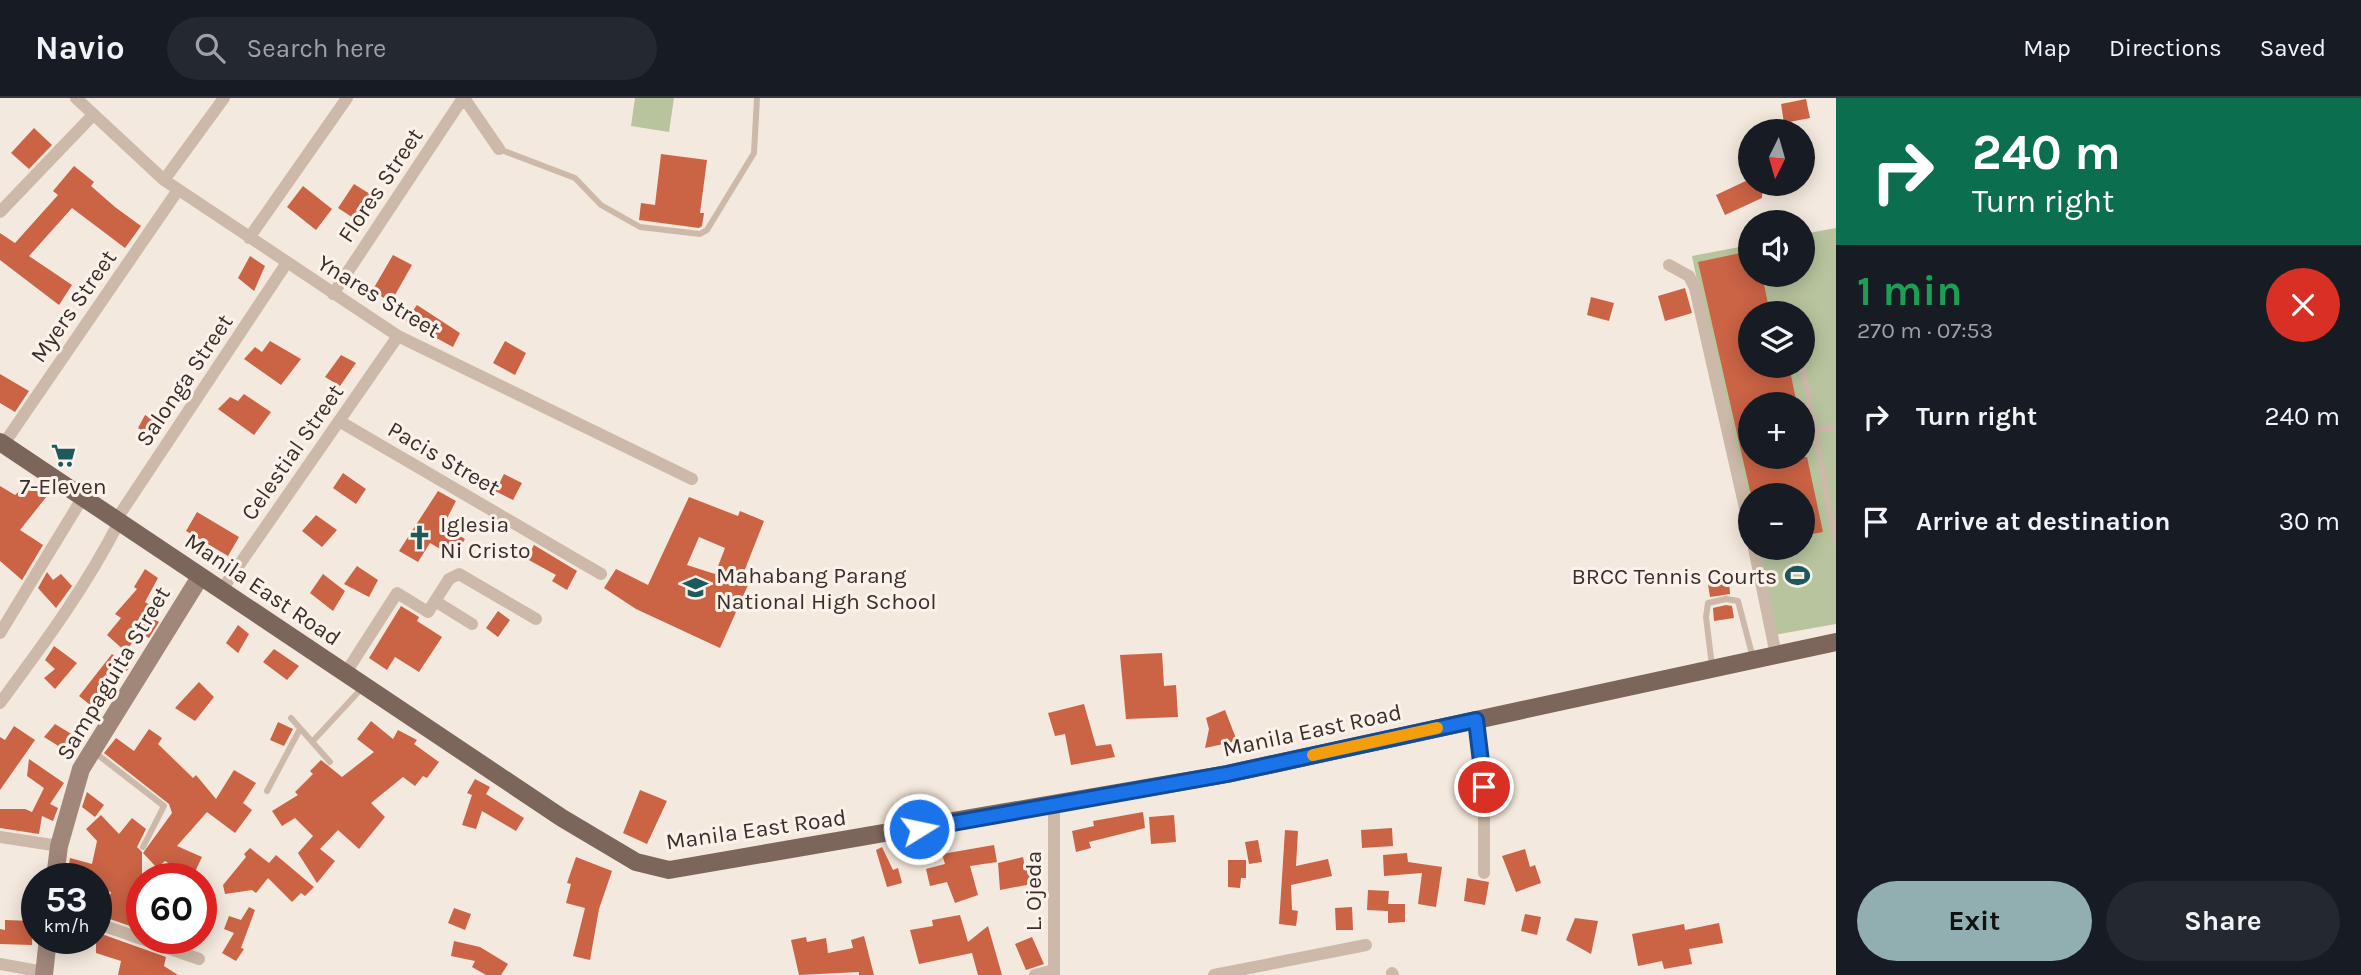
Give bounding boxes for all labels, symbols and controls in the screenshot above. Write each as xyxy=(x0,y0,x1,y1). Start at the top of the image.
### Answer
search box xyxy=(167,17,657,80)
text: Navio xyxy=(35,29,125,67)
icon: search xyxy=(191,29,229,67)
text: Search here xyxy=(247,33,386,64)
text: Map xyxy=(2023,34,2071,62)
text: Directions xyxy=(2109,34,2222,62)
text: Saved xyxy=(2260,34,2326,62)
north arrow xyxy=(1738,119,1815,196)
map controls xyxy=(1738,119,1815,560)
street label: Flores Street xyxy=(332,123,429,247)
text: 240 m xyxy=(1972,124,2121,181)
icon: right xyxy=(1857,126,1948,217)
text: Turn right xyxy=(1972,183,2114,220)
button: sound xyxy=(1738,210,1815,287)
street label: Myers Street xyxy=(25,245,122,368)
street label: Ynares Street xyxy=(312,249,445,344)
text: 1 min xyxy=(1857,266,1962,316)
button: close xyxy=(2266,268,2340,342)
button: layers xyxy=(1738,301,1815,378)
street label: Salonga Street xyxy=(130,309,239,452)
text: 270 m · 07:53 xyxy=(1857,317,1993,344)
street label: Celestial Street xyxy=(236,379,349,525)
button: + xyxy=(1738,392,1815,469)
icon: right xyxy=(1857,398,1895,436)
text: Turn right xyxy=(1916,401,2037,432)
text: 240 m xyxy=(2264,401,2340,432)
street label: Pacis Street xyxy=(383,416,505,501)
supermarket icon: 7-Eleven xyxy=(49,442,77,470)
place label: 7-Eleven xyxy=(19,473,107,500)
button: − xyxy=(1738,483,1815,560)
icon: arrive xyxy=(1857,503,1895,541)
text: Arrive at destination xyxy=(1916,506,2170,537)
text: 30 m xyxy=(2279,506,2340,537)
place label: Iglesia Ni Cristo xyxy=(440,511,531,564)
church icon: Iglesia Ni Cristo xyxy=(406,523,434,551)
street label: Manila East Road xyxy=(180,527,346,652)
place label: Mahabang Parang National High School xyxy=(716,562,937,615)
sports icon: BRCC Tennis Courts xyxy=(1783,562,1811,590)
place label: BRCC Tennis Courts xyxy=(1572,563,1777,590)
school or university icon: Mahabang Parang National High School xyxy=(682,574,710,602)
street label: Sampaguita Street xyxy=(51,581,176,765)
street label: Manila East Road xyxy=(1220,698,1404,763)
pin xyxy=(1454,757,1514,817)
icon: arrive xyxy=(1465,768,1503,806)
position arrow xyxy=(882,792,956,866)
street label: Manila East Road xyxy=(664,803,848,856)
street label: L. Ojeda xyxy=(1020,851,1047,931)
speed limit sign: 60 xyxy=(126,863,217,954)
text: 53 xyxy=(45,879,88,920)
button: Exit xyxy=(1857,881,2092,961)
button: Share xyxy=(2106,881,2340,961)
text: km/h xyxy=(44,915,89,937)

